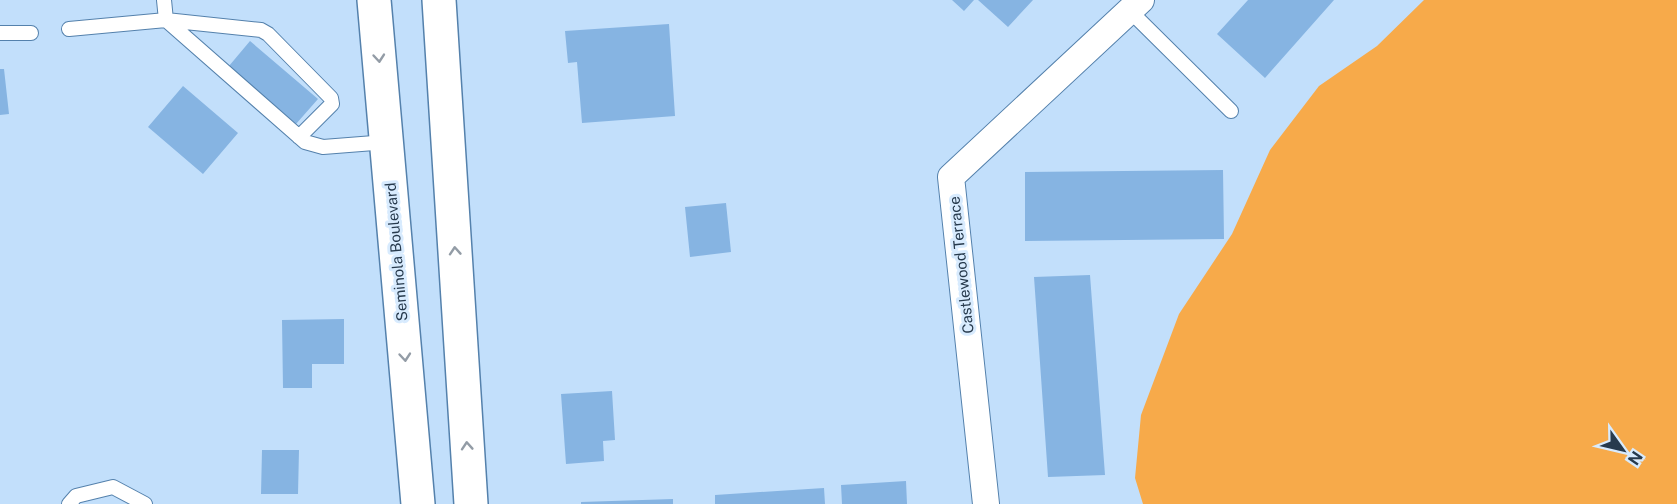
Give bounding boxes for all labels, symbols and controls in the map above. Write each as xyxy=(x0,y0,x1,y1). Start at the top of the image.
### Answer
one-way arrow xyxy=(372,54,385,63)
street label: Seminola Boulevard xyxy=(381,182,411,322)
street label: Castlewood Terrace xyxy=(945,195,977,335)
one-way arrow xyxy=(449,247,462,256)
one-way arrow xyxy=(399,353,412,362)
north arrow xyxy=(1593,420,1653,480)
one-way arrow xyxy=(461,441,474,450)
text: N xyxy=(1624,448,1646,469)

